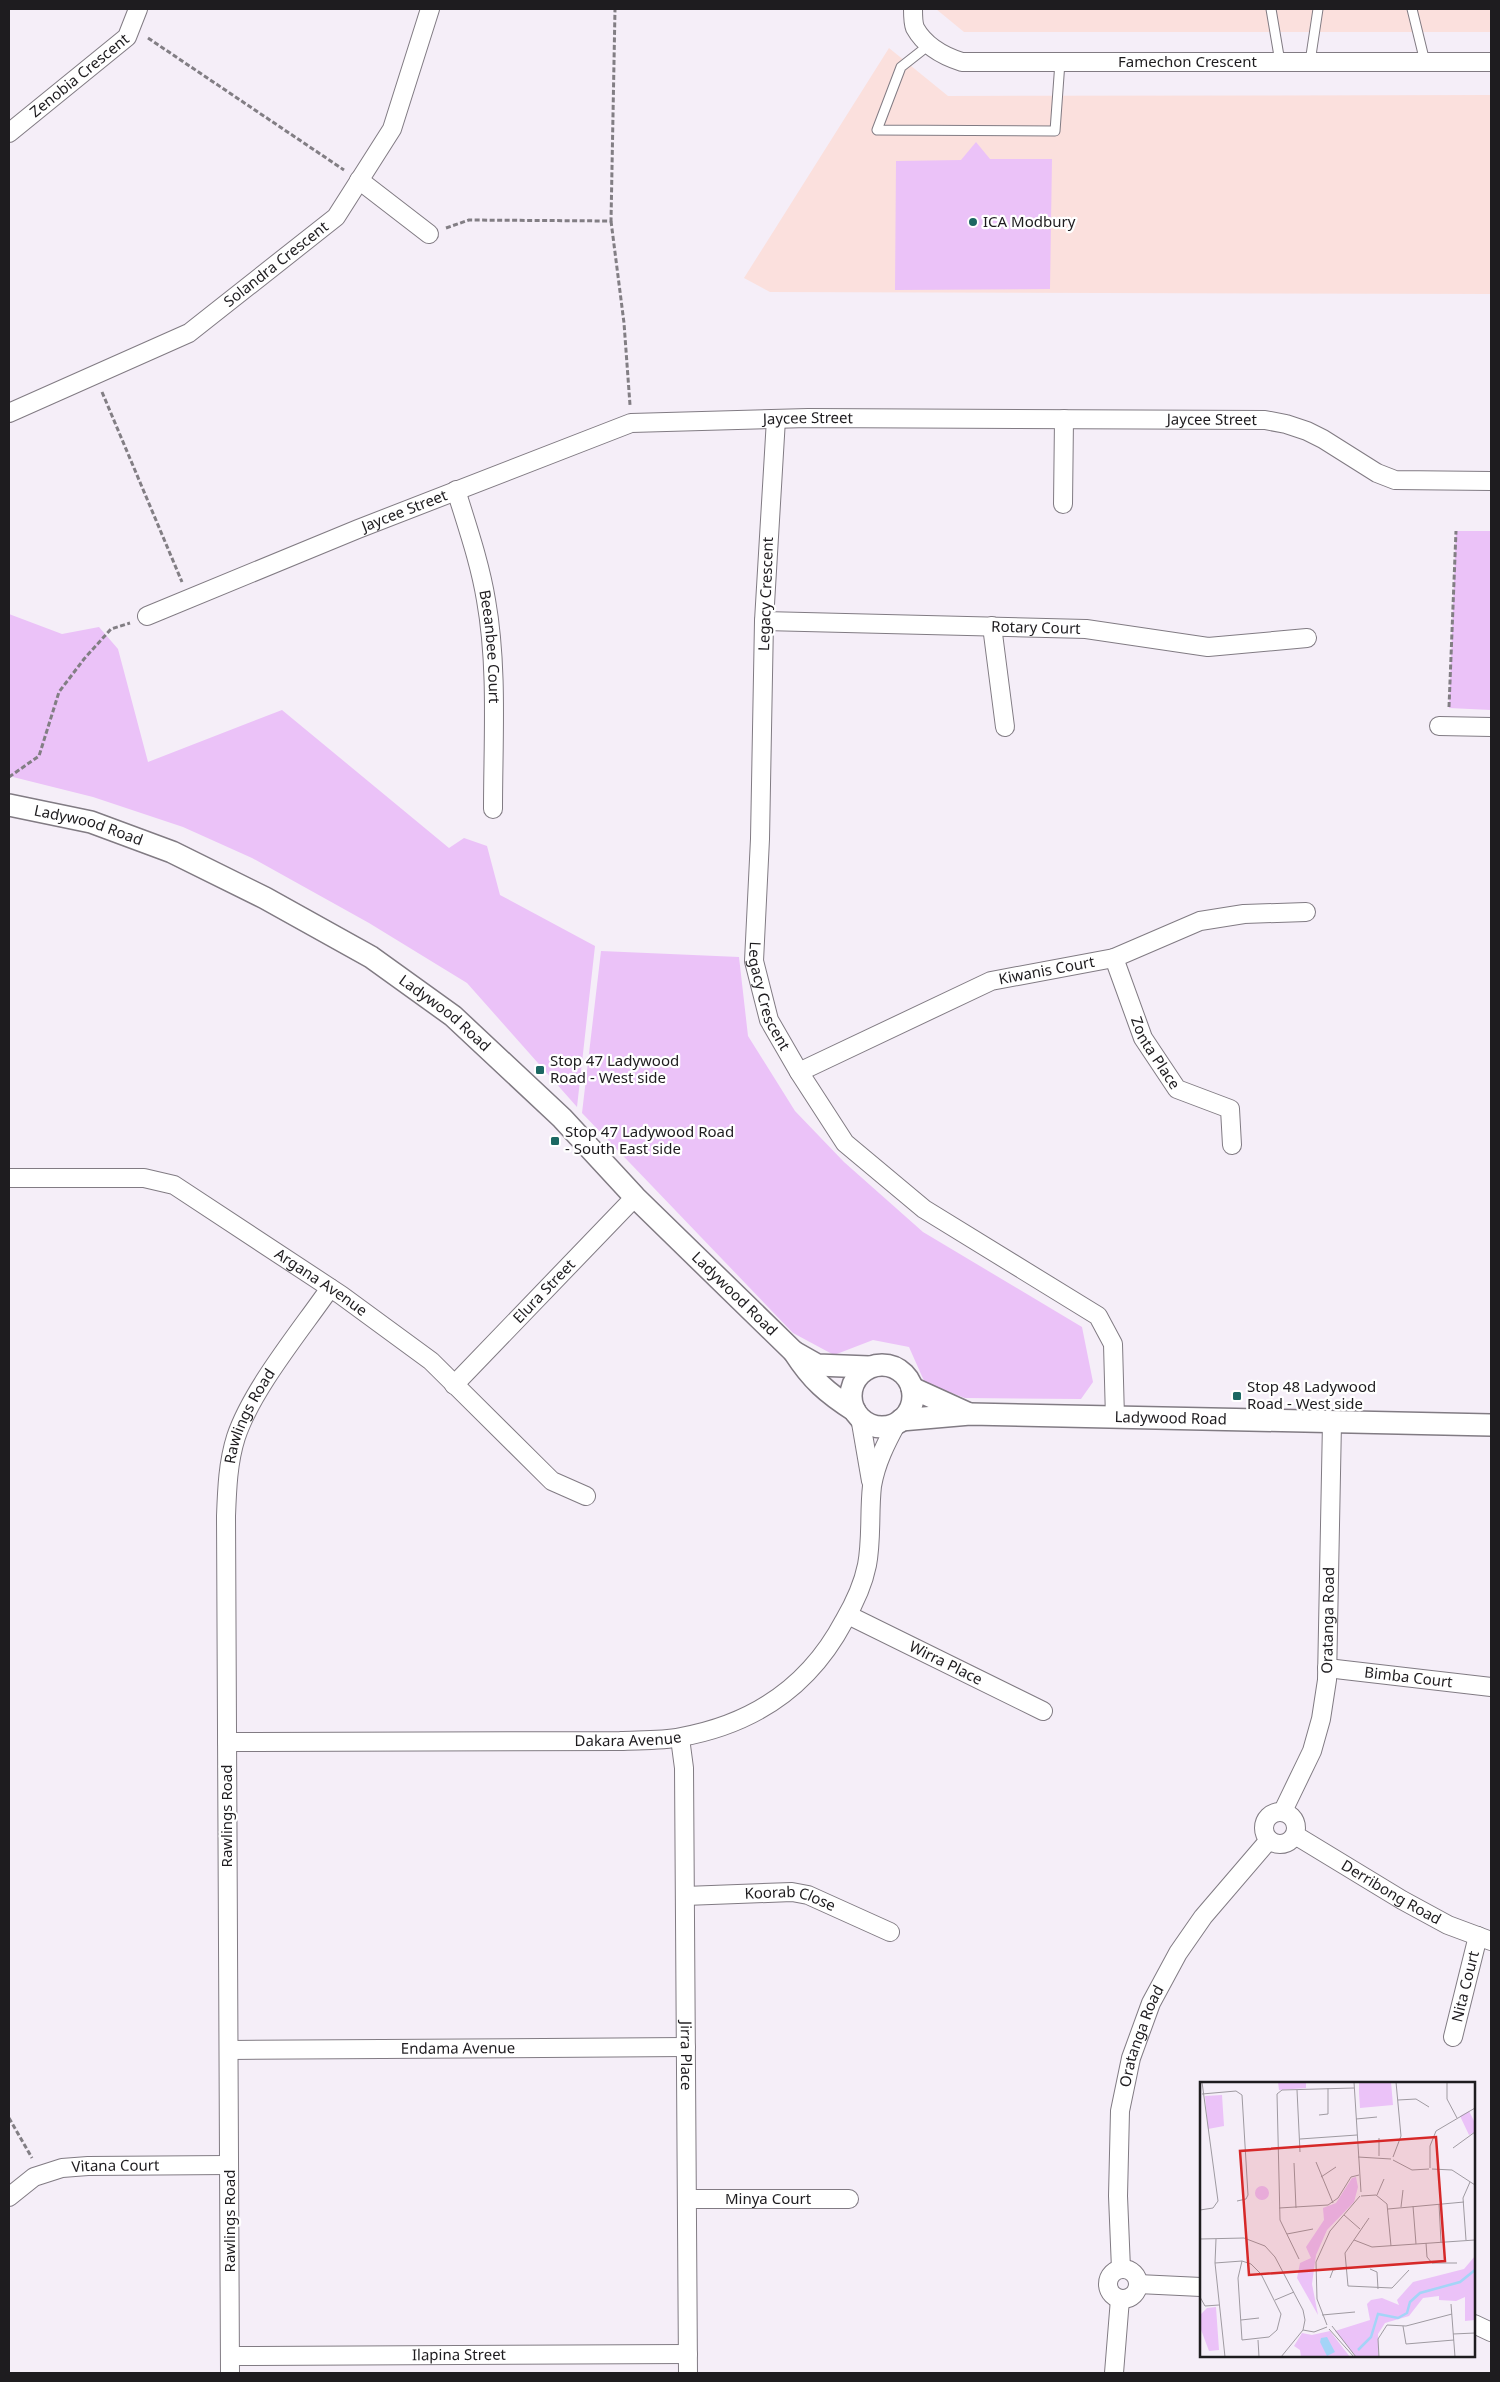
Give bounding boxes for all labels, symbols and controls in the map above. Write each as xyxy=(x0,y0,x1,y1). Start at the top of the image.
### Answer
street label: Zenobia Crescent xyxy=(25,28,133,121)
street label: Famechon Crescent xyxy=(1118,51,1257,71)
place label: ICA Modbury xyxy=(983,211,1076,231)
street label: Solandra Crescent xyxy=(219,216,332,311)
marker: ICA Modbury xyxy=(967,216,979,228)
street label: Jaycee Street xyxy=(760,407,854,428)
street label: Jaycee Street xyxy=(1165,409,1258,429)
street label: Jaycee Street xyxy=(357,484,450,536)
street label: Legacy Crescent xyxy=(753,536,777,651)
street label: Beeanbee Court xyxy=(475,588,505,704)
street label: Rotary Court xyxy=(991,616,1082,638)
street label: Ladywood Road xyxy=(32,799,146,849)
street label: Legacy Crescent xyxy=(744,941,796,1054)
street label: Kiwanis Court xyxy=(997,951,1097,988)
street label: Ladywood Road xyxy=(395,969,496,1055)
street label: Zonta Place xyxy=(1127,1014,1185,1093)
place label: Stop 47 Ladywood Road - West side xyxy=(550,1050,679,1087)
marker: Stop 47 Ladywood Road - West side xyxy=(534,1064,546,1076)
place label: Stop 47 Ladywood Road - South East side xyxy=(565,1121,734,1158)
marker: Stop 47 Ladywood Road - South East side xyxy=(549,1135,561,1147)
street label: Argana Avenue xyxy=(271,1243,372,1320)
street label: Ladywood Road xyxy=(688,1247,782,1340)
street label: Elura Street xyxy=(508,1254,579,1327)
street label: Rawlings Road xyxy=(219,1364,279,1465)
place label: Stop 48 Ladywood Road - West side xyxy=(1247,1376,1376,1413)
marker: Stop 48 Ladywood Road - West side xyxy=(1231,1390,1243,1402)
street label: Ladywood Road xyxy=(1114,1406,1227,1428)
street label: Oratanga Road xyxy=(1316,1567,1338,1674)
street label: Wirra Place xyxy=(906,1636,986,1689)
street label: Bimba Court xyxy=(1363,1661,1454,1692)
street label: Dakara Avenue xyxy=(575,1726,683,1750)
street label: Rawlings Road xyxy=(216,1765,236,1867)
street label: Derribong Road xyxy=(1338,1855,1445,1928)
street label: Koorab Close xyxy=(744,1881,839,1915)
street label: Nita Court xyxy=(1446,1948,1483,2024)
street label: Oratanga Road xyxy=(1114,1981,1168,2089)
street label: Jirra Place xyxy=(677,2019,697,2091)
street label: Endama Avenue xyxy=(401,2037,515,2058)
inset map xyxy=(1200,2082,1475,2357)
street label: Vitana Court xyxy=(71,2154,160,2176)
street label: Rawlings Road xyxy=(219,2170,239,2272)
street label: Minya Court xyxy=(725,2188,812,2208)
street label: Ilapina Street xyxy=(412,2344,507,2364)

